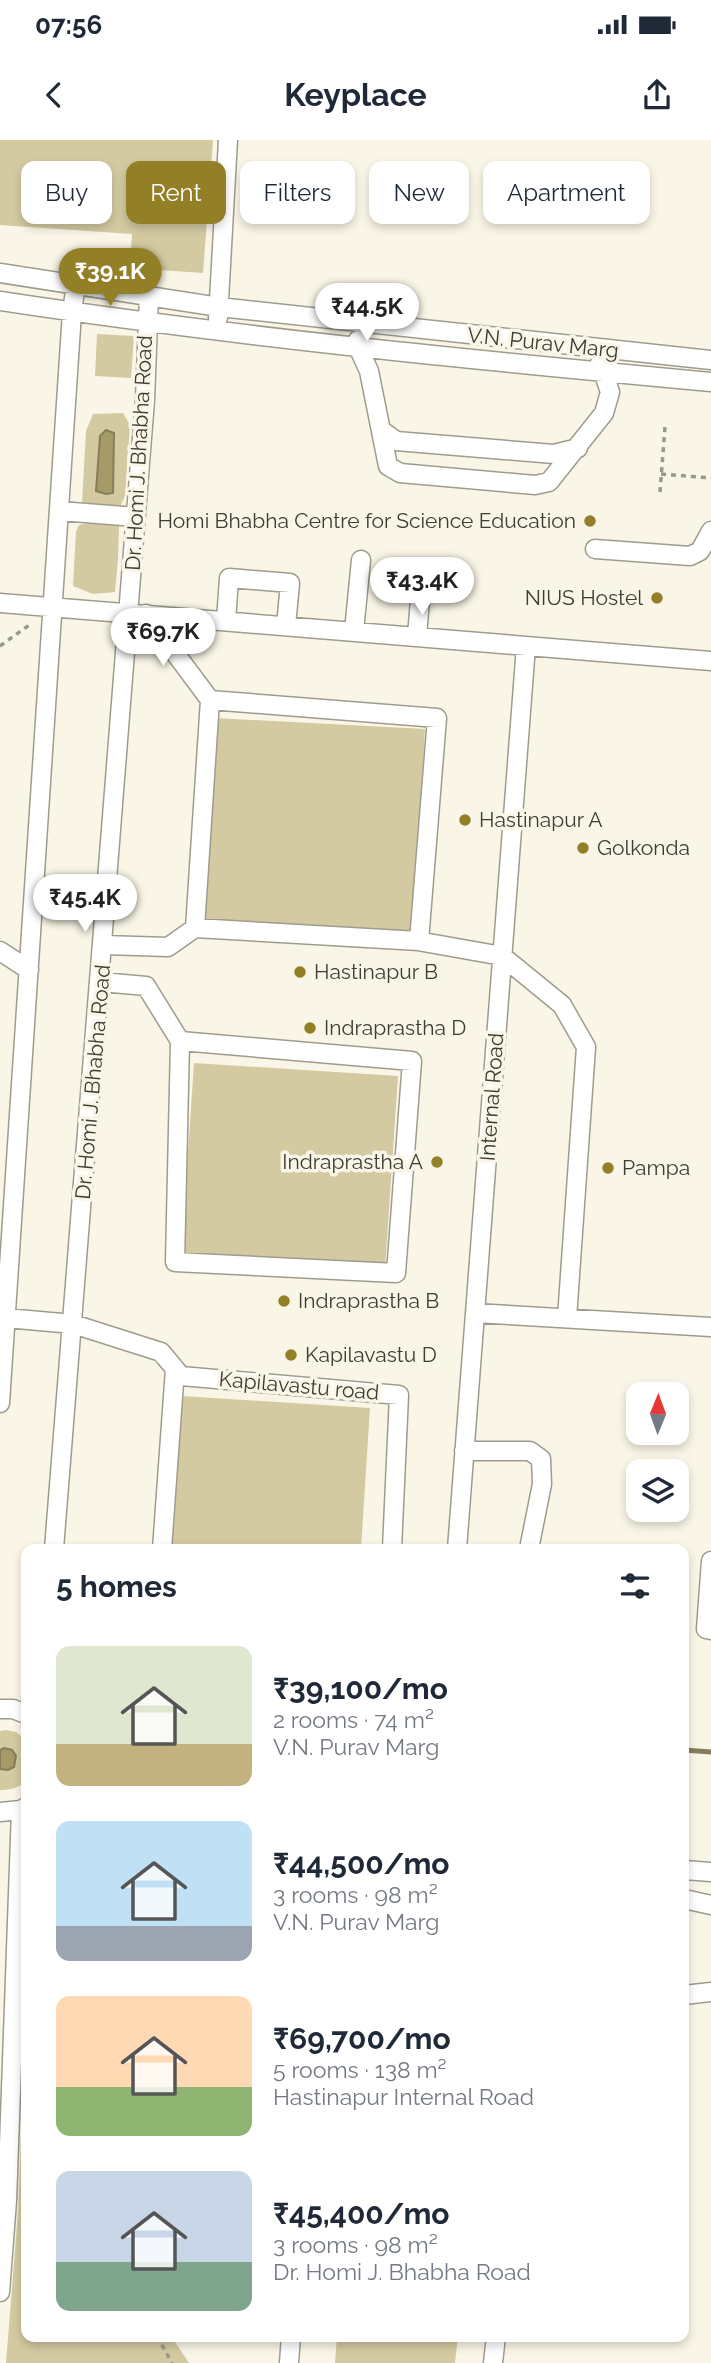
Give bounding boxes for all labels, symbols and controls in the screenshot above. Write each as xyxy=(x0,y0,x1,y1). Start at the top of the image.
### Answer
text: 07:56 xyxy=(35,10,102,40)
icon: back xyxy=(35,76,73,114)
text: Keyplace xyxy=(284,76,427,113)
icon: share xyxy=(638,76,676,114)
chip: Buy xyxy=(21,161,112,224)
chip: Rent xyxy=(126,161,226,224)
chip: Filters xyxy=(240,161,355,224)
chip: New xyxy=(369,161,469,224)
chip: Apartment xyxy=(483,161,650,224)
pin: ₹39.1K xyxy=(53,248,167,308)
text: ₹39.1K xyxy=(75,257,145,284)
pin: ₹44.5K xyxy=(310,284,424,343)
text: ₹44.5K xyxy=(331,292,403,319)
street label: V.N. Purav Marg xyxy=(466,322,620,363)
street label: Dr. Homi J. Bhabha Road xyxy=(120,335,157,571)
place label: Homi Bhabha Centre for Science Education xyxy=(158,508,576,533)
marker: Homi Bhabha Centre for Science Education xyxy=(582,513,598,529)
pin: ₹43.4K xyxy=(365,558,479,617)
text: ₹43.4K xyxy=(386,566,458,593)
place label: NIUS Hostel xyxy=(525,585,643,610)
marker: NIUS Hostel xyxy=(649,590,665,606)
pin: ₹69.7K xyxy=(106,608,220,668)
text: ₹69.7K xyxy=(127,617,199,644)
place label: Hastinapur A xyxy=(479,807,603,832)
marker: Hastinapur A xyxy=(457,812,473,828)
place label: Golkonda xyxy=(597,835,690,860)
marker: Golkonda xyxy=(575,840,591,856)
pin: ₹45.4K xyxy=(28,874,142,934)
text: ₹45.4K xyxy=(49,883,121,910)
place label: Hastinapur B xyxy=(314,959,438,984)
street label: Dr. Homi J. Bhabha Road xyxy=(70,964,115,1200)
marker: Hastinapur B xyxy=(292,964,308,980)
place label: Indraprastha D xyxy=(324,1015,466,1040)
marker: Indraprastha D xyxy=(302,1020,318,1036)
street label: Internal Road xyxy=(475,1032,508,1162)
place label: Indraprastha A xyxy=(282,1149,423,1174)
marker: Indraprastha A xyxy=(429,1154,445,1170)
place label: Pampa xyxy=(622,1155,690,1180)
marker: Pampa xyxy=(600,1160,616,1176)
place label: Indraprastha B xyxy=(298,1288,439,1313)
marker: Indraprastha B xyxy=(276,1293,292,1309)
place label: Kapilavastu D xyxy=(305,1342,437,1367)
marker: Kapilavastu D xyxy=(283,1347,299,1363)
street label: Kapilavastu road xyxy=(218,1366,380,1405)
north arrow xyxy=(626,1382,690,1446)
map controls xyxy=(626,1382,689,1522)
button: layers xyxy=(626,1459,689,1522)
icon: filters xyxy=(616,1567,654,1605)
text: 5 homes xyxy=(56,1569,177,1604)
text: ₹39,100/mo xyxy=(273,1671,448,1706)
icon: home xyxy=(112,1674,196,1758)
text: 2 rooms · 74 m² xyxy=(273,1706,434,1733)
text: V.N. Purav Marg xyxy=(273,1733,439,1760)
text: ₹44,500/mo xyxy=(273,1846,450,1881)
icon: home xyxy=(112,1849,196,1933)
text: 3 rooms · 98 m² xyxy=(273,1881,438,1908)
text: V.N. Purav Marg xyxy=(273,1908,439,1935)
text: ₹69,700/mo xyxy=(273,2021,451,2056)
icon: home xyxy=(112,2024,196,2108)
text: 5 rooms · 138 m² xyxy=(273,2056,447,2083)
text: Hastinapur Internal Road xyxy=(273,2083,534,2110)
text: ₹45,400/mo xyxy=(273,2196,450,2231)
icon: home xyxy=(112,2199,196,2283)
text: 3 rooms · 98 m² xyxy=(273,2231,438,2258)
text: Dr. Homi J. Bhabha Road xyxy=(273,2258,531,2285)

